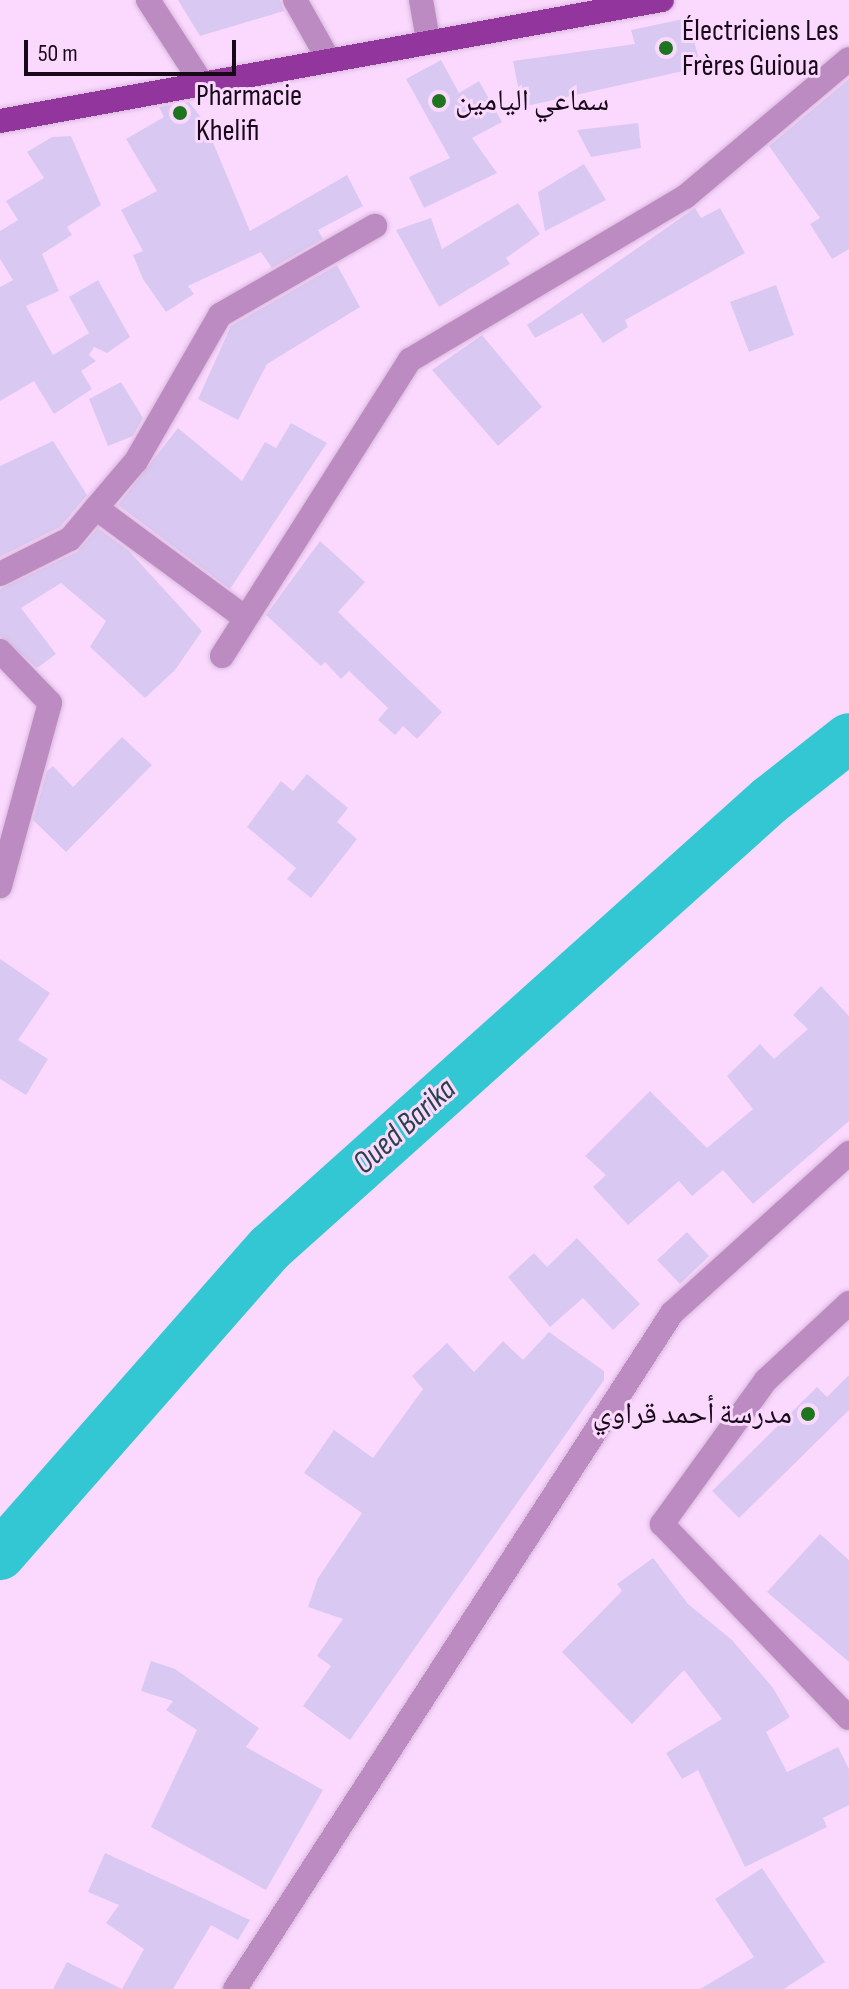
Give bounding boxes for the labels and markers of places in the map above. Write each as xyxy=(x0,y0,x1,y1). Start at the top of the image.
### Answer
place label: Électriciens Les Frères Guioua xyxy=(682,13,839,84)
marker: Électriciens Les Frères Guioua xyxy=(657,39,675,57)
place label: Pharmacie Khelifi xyxy=(196,78,302,148)
place label: سماعي اليامين xyxy=(455,83,609,119)
marker: سماعي اليامين xyxy=(430,92,448,110)
marker: Pharmacie Khelifi xyxy=(171,104,189,122)
place label: مدرسة أحمد قراوي xyxy=(592,1396,792,1432)
marker: مدرسة أحمد قراوي xyxy=(799,1405,817,1423)

